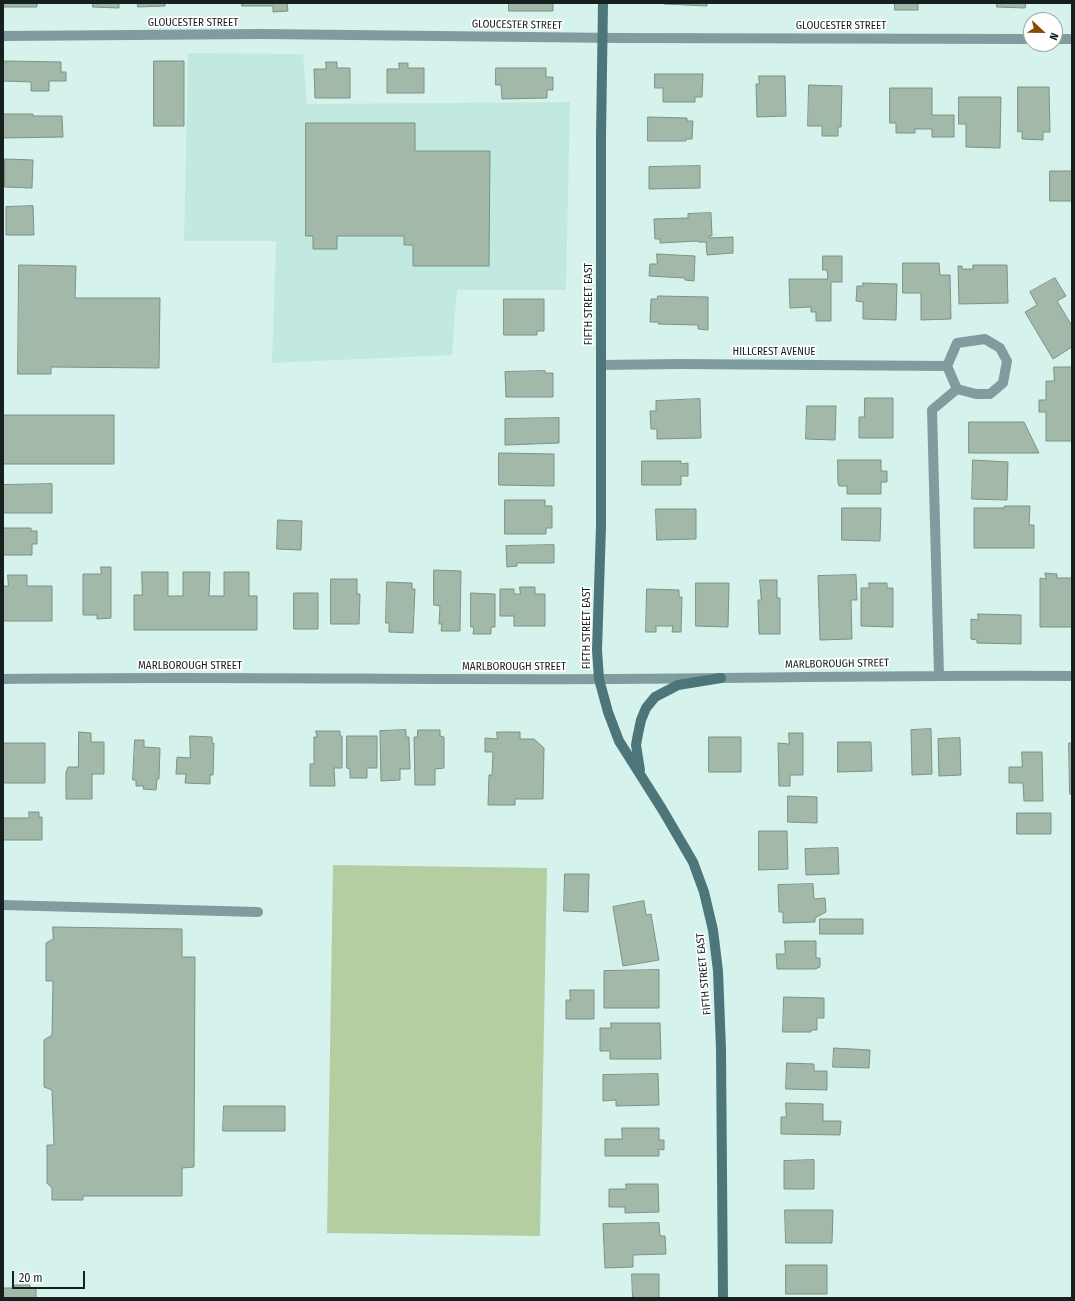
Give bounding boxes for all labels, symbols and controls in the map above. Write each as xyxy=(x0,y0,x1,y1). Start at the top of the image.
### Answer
north arrow xyxy=(1023,12,1063,52)
street label: GLOUCESTER STREET xyxy=(148,16,238,30)
street label: GLOUCESTER STREET xyxy=(472,18,562,32)
street label: GLOUCESTER STREET xyxy=(796,19,886,33)
text: N xyxy=(1046,31,1061,42)
street label: FIFTH STREET EAST xyxy=(582,263,596,345)
street label: HILLCREST AVENUE xyxy=(732,345,816,359)
street label: FIFTH STREET EAST xyxy=(580,587,594,669)
street label: MARLBOROUGH STREET xyxy=(785,656,889,672)
street label: MARLBOROUGH STREET xyxy=(138,659,242,673)
street label: MARLBOROUGH STREET xyxy=(462,660,566,674)
street label: FIFTH STREET EAST xyxy=(694,932,714,1016)
scale bar xyxy=(14,1263,87,1289)
text: 20 m xyxy=(19,1271,43,1285)

